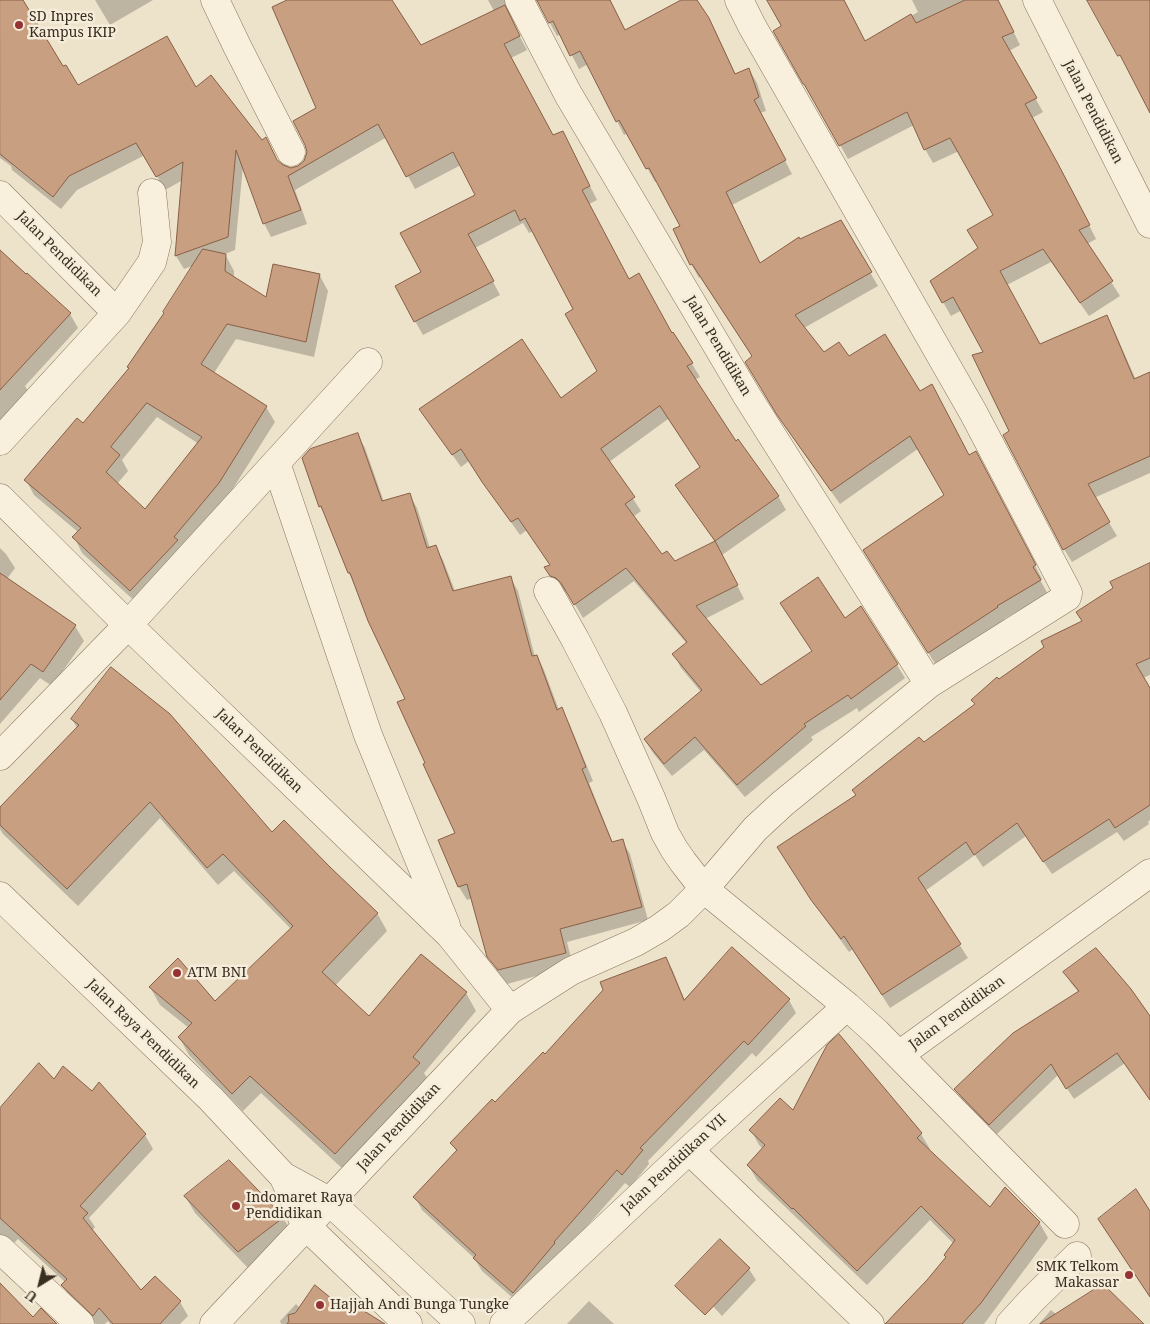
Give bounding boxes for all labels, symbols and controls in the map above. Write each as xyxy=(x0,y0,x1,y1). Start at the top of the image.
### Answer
place label: SD Inpres Kampus IKIP xyxy=(29,9,116,41)
marker: SD Inpres Kampus IKIP xyxy=(13,19,25,31)
street label: Jalan Pendidikan xyxy=(1060,57,1126,167)
street label: Jalan Pendidikan xyxy=(13,208,105,300)
street label: Jalan Pendidikan xyxy=(681,293,755,399)
street label: Jalan Pendidikan xyxy=(212,705,306,797)
place label: ATM BNI xyxy=(187,965,246,981)
marker: ATM BNI xyxy=(171,967,183,979)
street label: Jalan Pendidikan xyxy=(906,973,1008,1053)
street label: Jalan Raya Pendidikan xyxy=(83,976,203,1092)
street label: Jalan Pendidikan xyxy=(354,1080,444,1174)
street label: Jalan Pendidikan VII xyxy=(618,1111,730,1217)
place label: Indomaret Raya Pendidikan xyxy=(246,1190,353,1222)
marker: Indomaret Raya Pendidikan xyxy=(230,1200,242,1212)
north arrow xyxy=(15,1259,65,1309)
place label: SMK Telkom Makassar xyxy=(1036,1259,1119,1292)
marker: SMK Telkom Makassar xyxy=(1123,1269,1135,1281)
text: U xyxy=(21,1286,41,1307)
place label: Hajjah Andi Bunga Tungke xyxy=(330,1297,509,1313)
marker: Hajjah Andi Bunga Tungke xyxy=(314,1299,326,1311)

